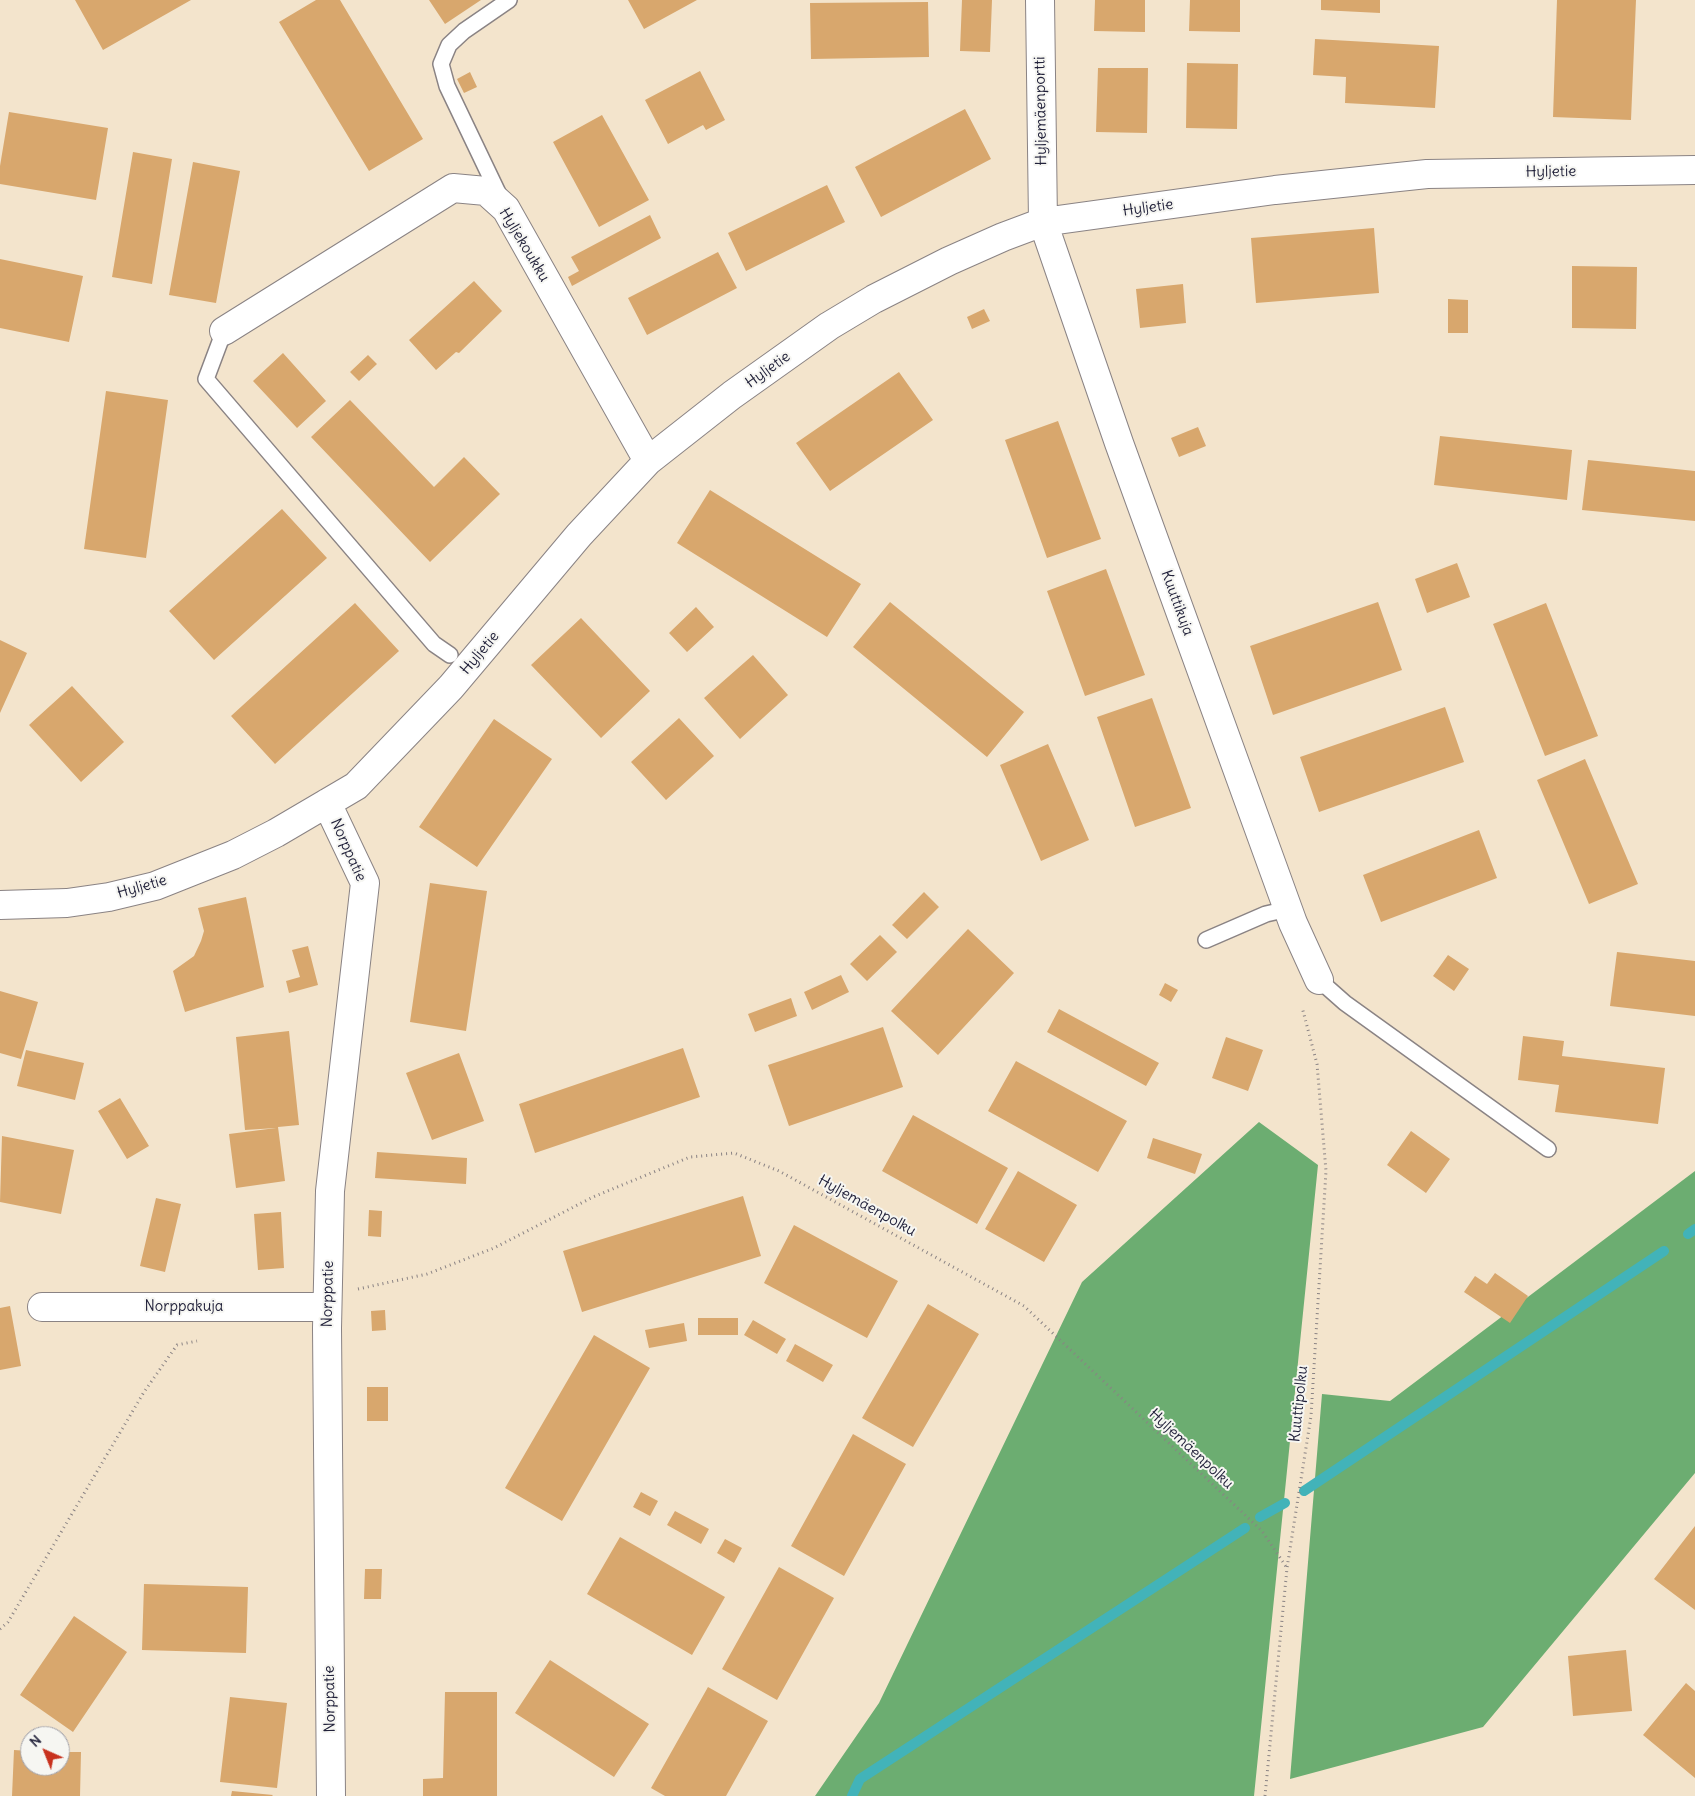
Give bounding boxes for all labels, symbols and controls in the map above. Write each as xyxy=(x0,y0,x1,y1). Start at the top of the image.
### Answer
street label: Hyljemäenportti xyxy=(1031,56,1051,166)
street label: Hyljetie xyxy=(1526,163,1576,181)
street label: Hyljetie xyxy=(1122,196,1174,220)
street label: Hyljekoukku xyxy=(495,205,553,285)
street label: Hyljetie xyxy=(742,348,794,392)
street label: Kuuttikuja xyxy=(1157,568,1197,638)
street label: Hyljetie xyxy=(457,628,503,678)
street label: Norppatie xyxy=(326,816,370,884)
street label: Hyljetie xyxy=(115,871,169,903)
street label: Hyljemäenpolku xyxy=(815,1172,919,1240)
street label: Norppatie xyxy=(318,1260,338,1328)
street label: Norppakuja xyxy=(145,1298,223,1316)
street label: Kuuttipolku xyxy=(1286,1365,1312,1443)
street label: Hyljemäenpolku xyxy=(1145,1405,1237,1493)
street label: Norppatie xyxy=(320,1665,340,1733)
north arrow xyxy=(20,1726,70,1776)
text: N xyxy=(26,1731,45,1751)

